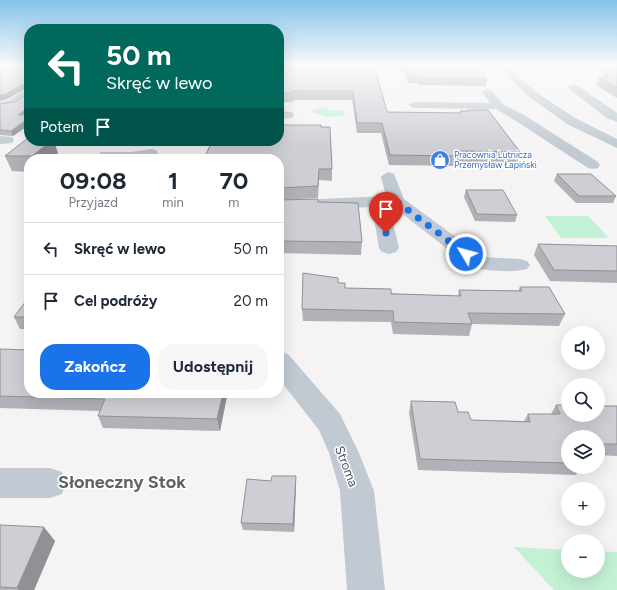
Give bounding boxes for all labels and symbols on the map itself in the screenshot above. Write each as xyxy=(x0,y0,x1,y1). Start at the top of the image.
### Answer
shop icon: Pracownia Lutnicza Przemysław Łapiński xyxy=(429,149,451,171)
place label: Pracownia Lutnicza Przemysław Łapiński xyxy=(454,149,537,170)
pin xyxy=(369,192,403,233)
position arrow xyxy=(445,233,487,275)
street label: Stroma xyxy=(332,444,361,489)
district label: Słoneczny Stok xyxy=(58,471,186,493)

